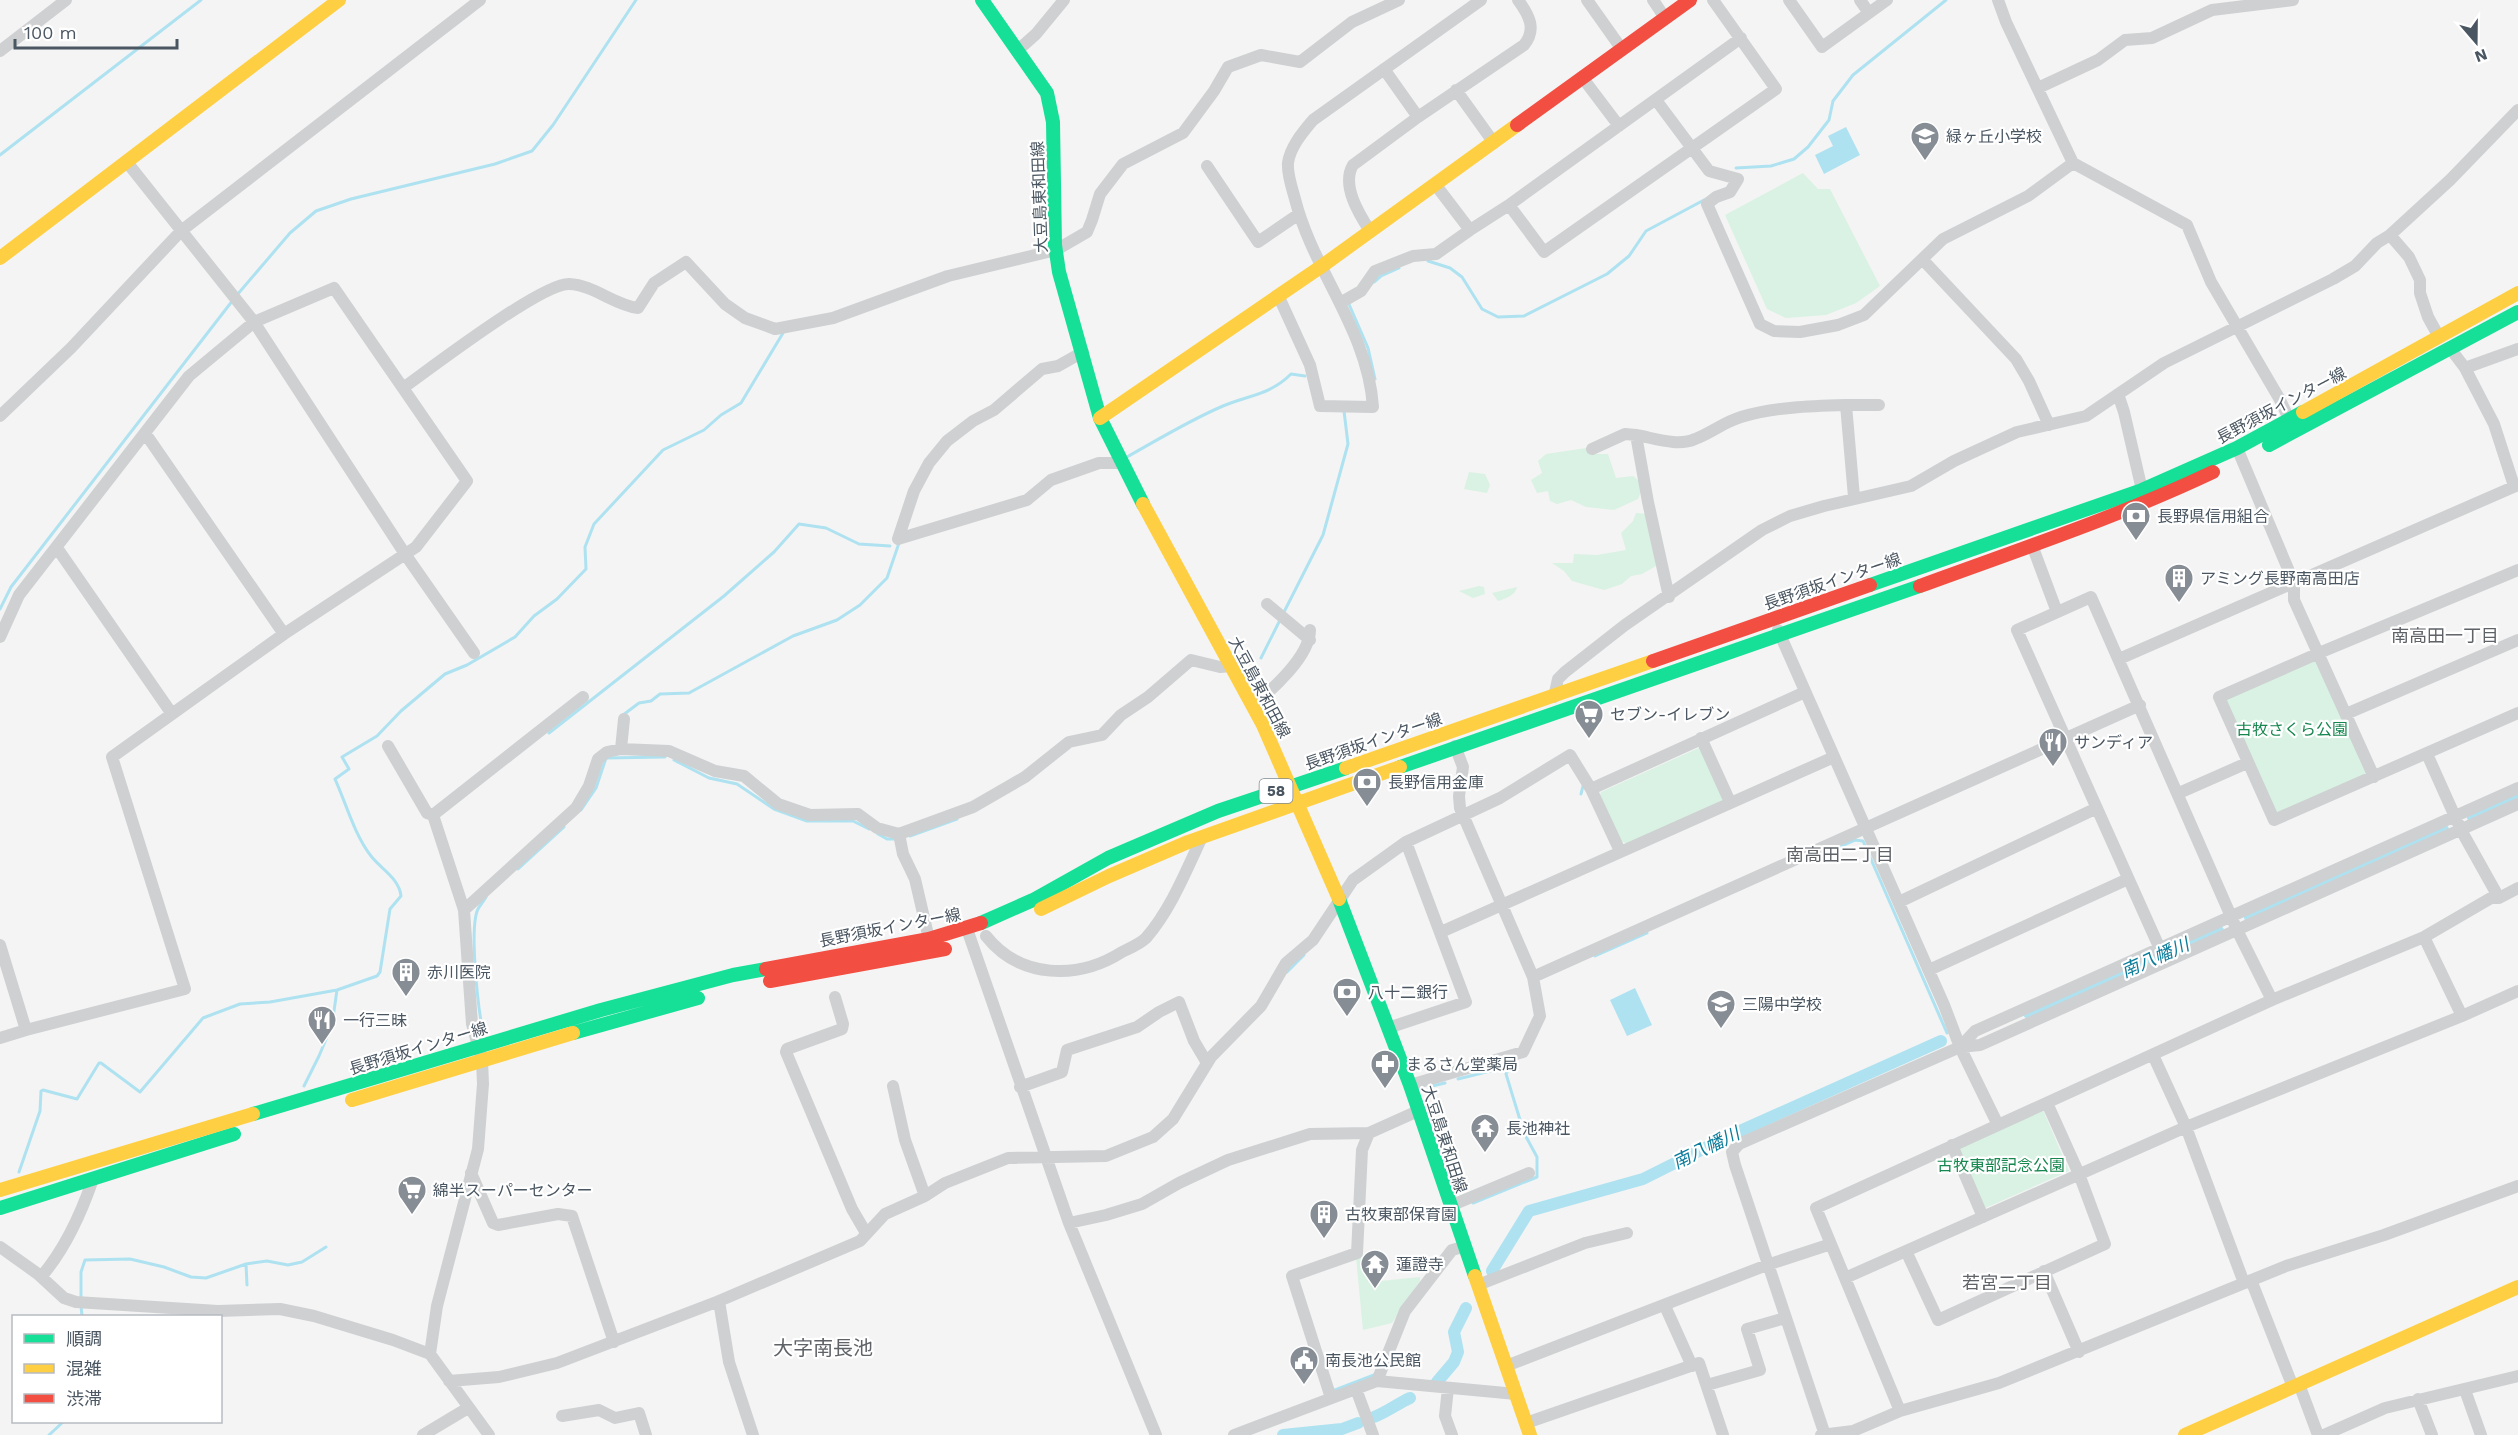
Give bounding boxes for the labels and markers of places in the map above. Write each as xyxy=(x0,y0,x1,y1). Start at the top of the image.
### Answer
school or university icon: 緑ヶ丘小学校 xyxy=(1909,120,1941,162)
place label: 緑ヶ丘小学校 xyxy=(1946,127,2042,146)
bank icon: 長野県信用組合 xyxy=(2120,500,2152,542)
place label: 長野県信用組合 xyxy=(2157,507,2269,526)
building icon: アミング長野南高田店 xyxy=(2163,562,2195,604)
place label: アミング長野南高田店 xyxy=(2200,569,2360,588)
supermarket icon: セブン-イレブン xyxy=(1573,698,1605,740)
place label: セブン-イレブン xyxy=(1610,705,1730,724)
restaurant icon: サンディア xyxy=(2037,726,2069,768)
place label: サンディア xyxy=(2074,733,2153,752)
bank icon: 長野信用金庫 xyxy=(1351,766,1383,808)
place label: 長野信用金庫 xyxy=(1388,773,1484,792)
building icon: 赤川医院 xyxy=(390,956,422,998)
place label: 赤川医院 xyxy=(427,963,491,982)
bank icon: 八十二銀行 xyxy=(1331,976,1363,1018)
place label: 八十二銀行 xyxy=(1368,983,1448,1002)
school or university icon: 三陽中学校 xyxy=(1705,988,1737,1030)
place label: 三陽中学校 xyxy=(1742,995,1822,1014)
restaurant icon: 一行三昧 xyxy=(306,1004,338,1046)
place label: 一行三昧 xyxy=(343,1011,407,1030)
pharmacy icon: まるさん堂薬局 xyxy=(1369,1048,1401,1090)
place label: まるさん堂薬局 xyxy=(1406,1055,1518,1074)
temple icon: 長池神社 xyxy=(1469,1112,1501,1154)
place label: 長池神社 xyxy=(1506,1119,1570,1138)
supermarket icon: 綿半スーパーセンター xyxy=(396,1174,428,1216)
place label: 綿半スーパーセンター xyxy=(433,1181,593,1200)
building icon: 古牧東部保育園 xyxy=(1308,1198,1340,1240)
place label: 古牧東部保育園 xyxy=(1345,1205,1457,1224)
temple icon: 蓮證寺 xyxy=(1359,1248,1391,1290)
place label: 蓮證寺 xyxy=(1396,1255,1444,1274)
public building icon: 南長池公民館 xyxy=(1288,1344,1320,1386)
place label: 南長池公民館 xyxy=(1325,1351,1421,1370)

